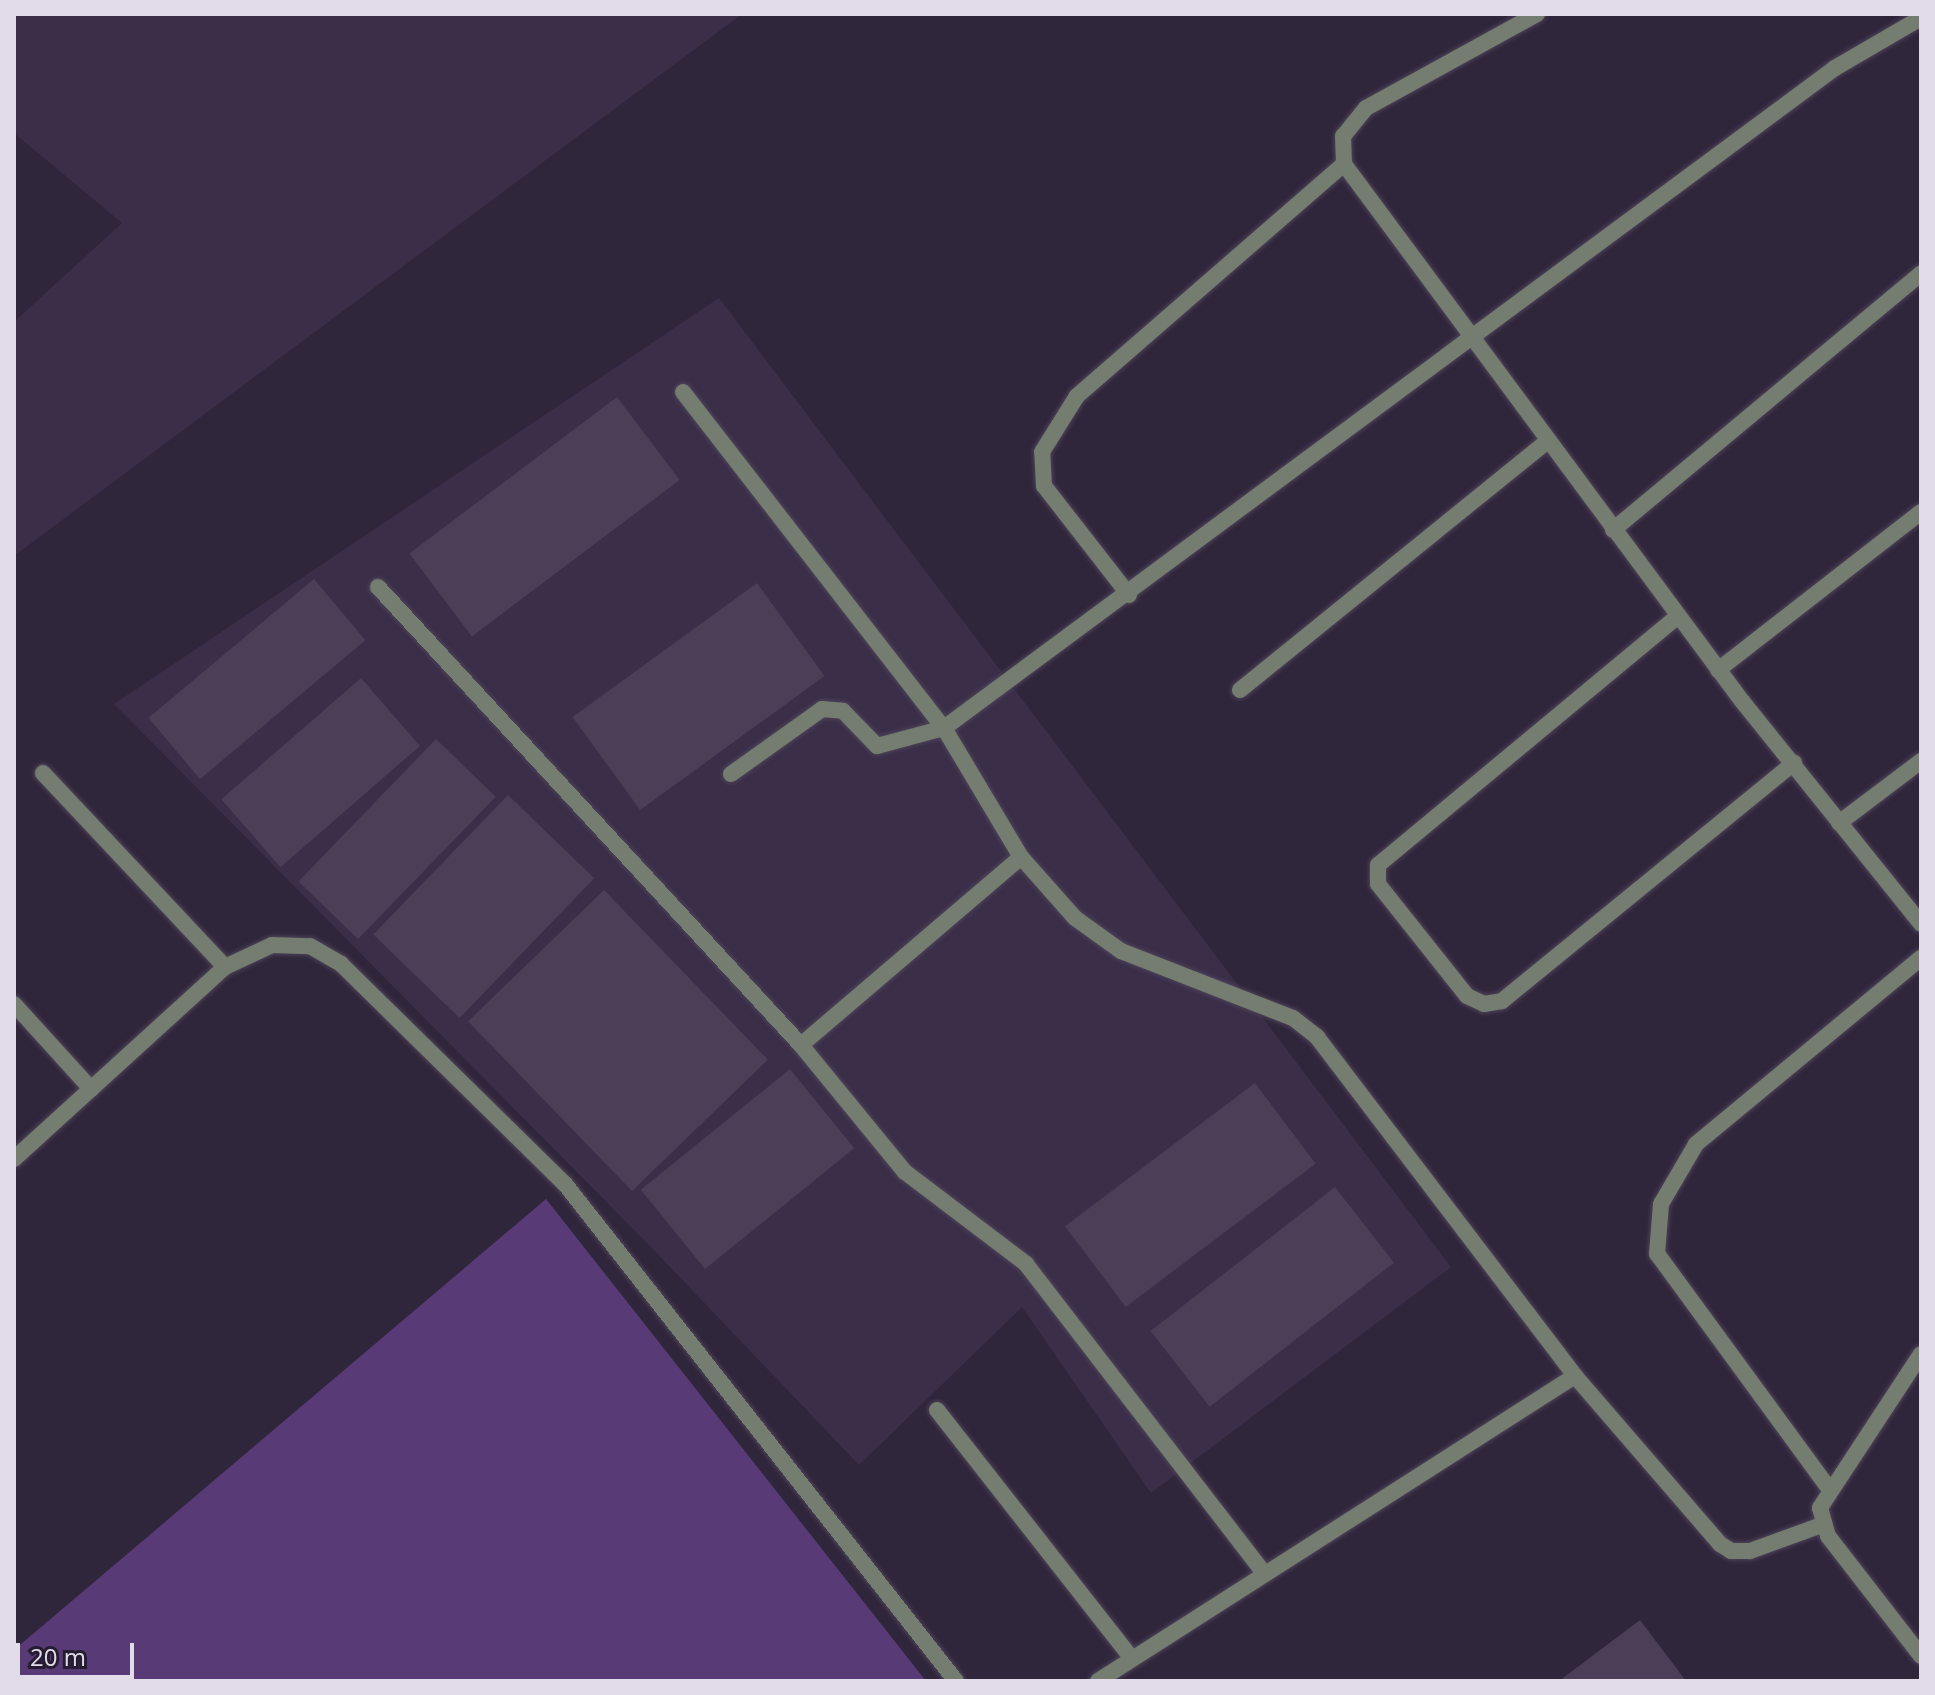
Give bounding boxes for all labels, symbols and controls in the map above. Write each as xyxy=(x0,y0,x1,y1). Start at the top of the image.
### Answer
scale bar xyxy=(20,1627,138,1677)
text: 20 m xyxy=(30,1640,86,1673)

